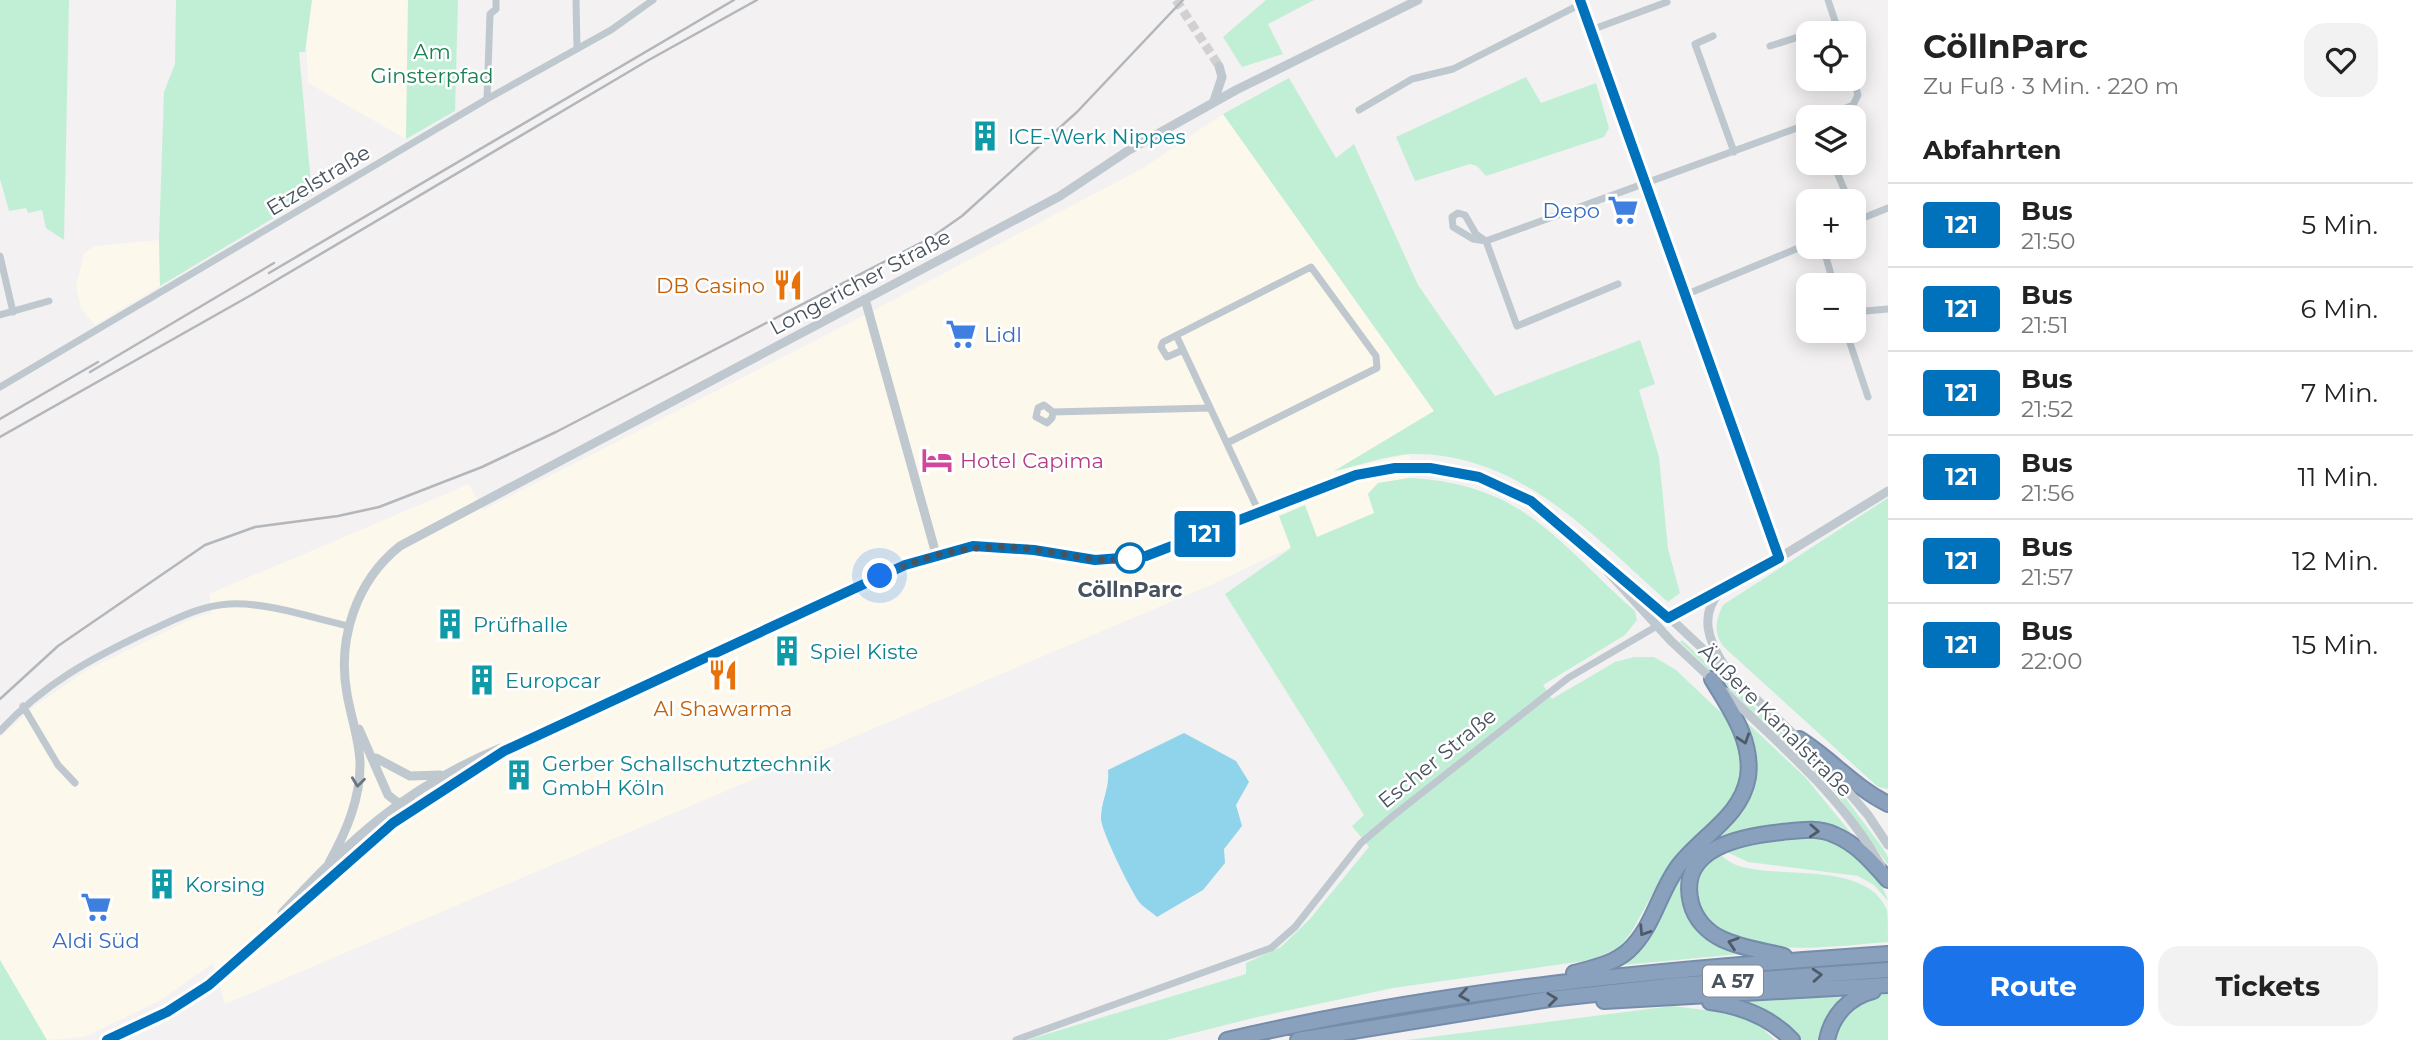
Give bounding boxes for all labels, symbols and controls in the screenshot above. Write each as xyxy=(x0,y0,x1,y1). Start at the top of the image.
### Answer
map controls xyxy=(1796,21,1866,343)
button: locate xyxy=(1796,21,1866,91)
button: heart xyxy=(2304,23,2378,97)
text: CöllnParc xyxy=(1923,26,2088,66)
park label: Am Ginsterpfad xyxy=(370,39,494,88)
text: Zu Fuß · 3 Min. · 220 m xyxy=(1923,72,2179,100)
button: layers xyxy=(1796,105,1866,175)
building icon: ICE-Werk Nippes xyxy=(968,119,1002,153)
place label: ICE-Werk Nippes xyxy=(1008,124,1186,149)
text: Abfahrten xyxy=(1923,134,2062,166)
street label: Etzelstraße xyxy=(262,139,374,221)
button: + xyxy=(1796,189,1866,259)
supermarket icon: Depo xyxy=(1606,193,1640,227)
text: Bus xyxy=(2021,195,2073,227)
place label: Depo xyxy=(1543,198,1600,223)
text: 5 Min. xyxy=(2302,209,2378,241)
text: 121 xyxy=(1945,210,1978,239)
street label: Longericher Straße xyxy=(765,224,955,340)
text: 21:50 xyxy=(2021,227,2076,255)
restaurant icon: DB Casino xyxy=(771,268,805,302)
place label: DB Casino xyxy=(656,273,765,298)
button: − xyxy=(1796,273,1866,343)
text: Bus xyxy=(2021,279,2073,311)
text: 6 Min. xyxy=(2300,293,2378,325)
text: 121 xyxy=(1945,294,1978,323)
text: 21:51 xyxy=(2021,311,2069,339)
supermarket icon: Lidl xyxy=(944,317,978,351)
place label: Lidl xyxy=(984,322,1022,347)
text: Bus xyxy=(2021,363,2073,395)
text: 7 Min. xyxy=(2301,377,2378,409)
text: 121 xyxy=(1945,378,1978,407)
text: 21:52 xyxy=(2021,395,2073,423)
hotel icon: Hotel Capima xyxy=(920,443,954,477)
text: Bus xyxy=(2021,447,2073,479)
place label: Hotel Capima xyxy=(960,448,1104,473)
text: 11 Min. xyxy=(2298,461,2378,493)
text: 121 xyxy=(1945,462,1978,491)
text: 21:56 xyxy=(2021,479,2074,507)
line badge: 121 xyxy=(1165,511,1245,557)
text: 121 xyxy=(1189,519,1221,548)
text: Bus xyxy=(2021,531,2073,563)
marker: CöllnParc xyxy=(1115,543,1145,573)
text: 12 Min. xyxy=(2292,545,2378,577)
text: 121 xyxy=(1945,546,1978,575)
your location xyxy=(862,558,897,593)
text: 21:57 xyxy=(2021,563,2074,591)
place label: CöllnParc xyxy=(1077,577,1183,602)
building icon: Prüfhalle xyxy=(433,607,467,641)
place label: Prüfhalle xyxy=(473,612,568,637)
text: Bus xyxy=(2021,615,2073,647)
text: 15 Min. xyxy=(2292,629,2378,661)
text: 121 xyxy=(1945,630,1978,659)
building icon: Spiel Kiste xyxy=(770,634,804,668)
street label: Äußere Kanalstraße xyxy=(1694,638,1858,802)
place label: Spiel Kiste xyxy=(810,639,918,664)
text: 22:00 xyxy=(2021,647,2082,675)
restaurant icon: Al Shawarma xyxy=(706,658,740,692)
building icon: Europcar xyxy=(465,663,499,697)
place label: Europcar xyxy=(505,668,601,693)
place label: Al Shawarma xyxy=(654,696,792,721)
street label: Escher Straße xyxy=(1373,703,1501,813)
one-way arrow xyxy=(1735,733,1750,745)
place label: Gerber Schallschutztechnik GmbH Köln xyxy=(542,751,831,800)
building icon: Gerber Schallschutztechnik GmbH Köln xyxy=(502,758,536,792)
one-way arrow xyxy=(351,776,366,788)
one-way arrow xyxy=(1809,823,1820,838)
building icon: Korsing xyxy=(145,867,179,901)
place label: Korsing xyxy=(185,872,265,897)
supermarket icon: Aldi Süd xyxy=(79,890,113,924)
one-way arrow xyxy=(1639,923,1652,936)
place label: Aldi Süd xyxy=(52,928,140,953)
one-way arrow xyxy=(1728,937,1740,951)
button: Route xyxy=(1923,946,2144,1026)
button: Tickets xyxy=(2158,946,2378,1026)
road number: A 57 xyxy=(1703,965,1763,996)
one-way arrow xyxy=(1812,967,1823,982)
one-way arrow xyxy=(1458,987,1469,1002)
one-way arrow xyxy=(1546,991,1558,1006)

